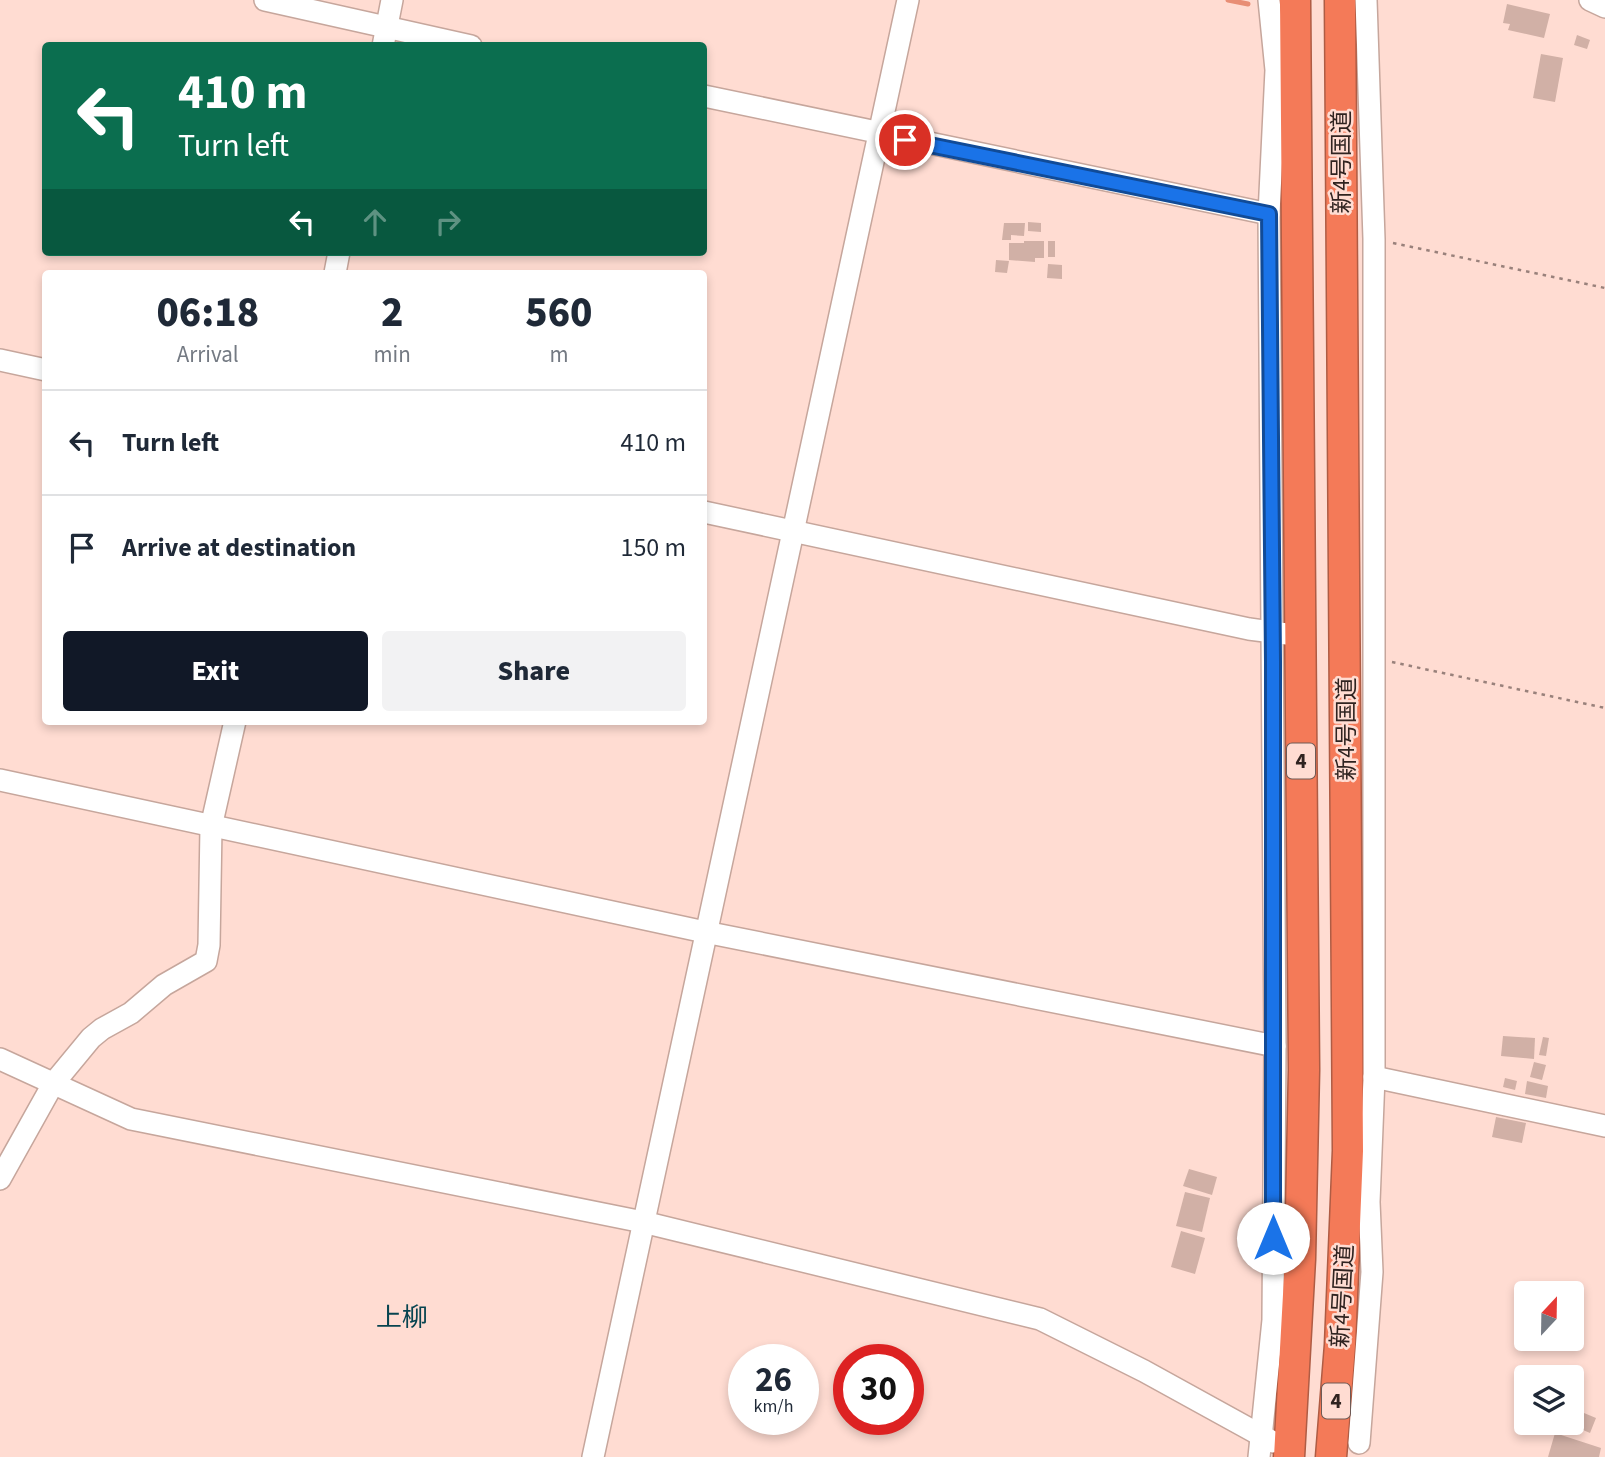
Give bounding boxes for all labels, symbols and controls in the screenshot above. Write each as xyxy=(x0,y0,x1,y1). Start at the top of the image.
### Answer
text: 410 m xyxy=(178,58,307,128)
icon: left xyxy=(63,70,154,161)
pin xyxy=(875,110,935,170)
street label: 新4号国道 xyxy=(1325,110,1358,214)
icon: arrive xyxy=(886,121,924,159)
text: Turn left xyxy=(178,123,289,169)
icon: left xyxy=(283,203,321,241)
icon: ahead xyxy=(356,203,394,241)
icon: right xyxy=(429,203,467,241)
text: 06:18 xyxy=(156,283,259,343)
text: 2 xyxy=(381,283,403,343)
text: 560 xyxy=(525,283,593,343)
text: Arrival xyxy=(177,338,239,371)
text: min xyxy=(374,338,411,371)
text: m xyxy=(549,338,568,371)
icon: left xyxy=(63,424,101,462)
text: Turn left xyxy=(122,424,219,461)
text: 410 m xyxy=(620,424,686,461)
icon: arrive xyxy=(63,529,101,567)
text: Arrive at destination xyxy=(122,529,356,566)
text: 150 m xyxy=(620,529,686,566)
button: Exit xyxy=(63,631,368,711)
button: Share xyxy=(382,631,686,711)
street label: 新4号国道 xyxy=(1330,677,1363,781)
road number: 4 xyxy=(1287,744,1315,778)
position arrow xyxy=(1236,1201,1310,1275)
street label: 新4号国道 xyxy=(1323,1244,1362,1349)
north arrow xyxy=(1514,1281,1584,1351)
map controls xyxy=(1514,1281,1584,1435)
district label: 上柳 xyxy=(376,1299,428,1336)
speed limit sign: 30 xyxy=(833,1344,924,1435)
text: 26 xyxy=(755,1355,792,1405)
button: layers xyxy=(1514,1365,1584,1435)
road number: 4 xyxy=(1322,1384,1350,1418)
text: km/h xyxy=(754,1394,793,1419)

